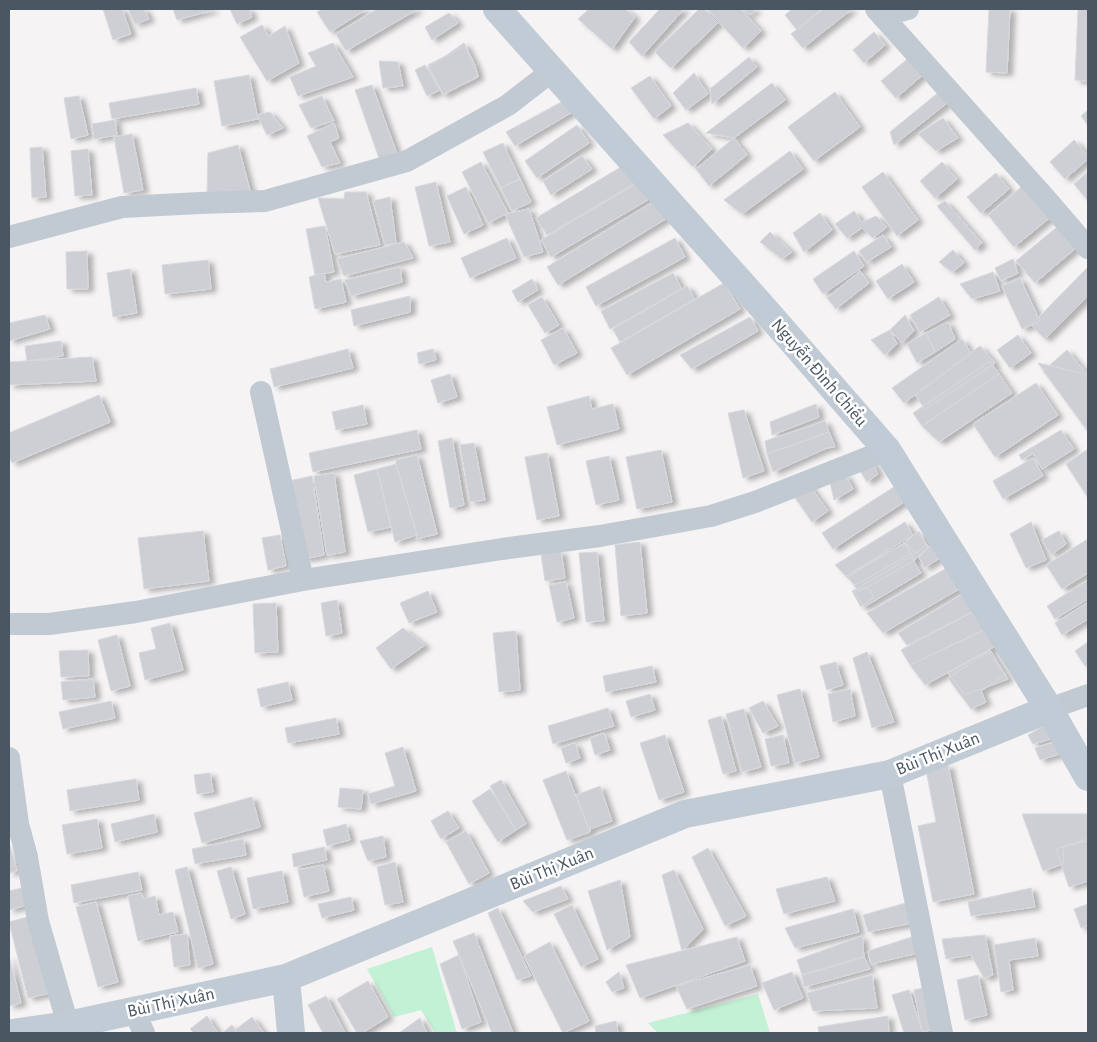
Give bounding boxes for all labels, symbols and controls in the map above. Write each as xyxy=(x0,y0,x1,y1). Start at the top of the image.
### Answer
street label: Nguyễn Đình Chiểu xyxy=(768,314,872,430)
street label: Bùi Thị Xuân xyxy=(894,729,982,779)
street label: Bùi Thị Xuân xyxy=(508,844,596,894)
street label: Bùi Thị Xuân xyxy=(126,985,216,1021)

